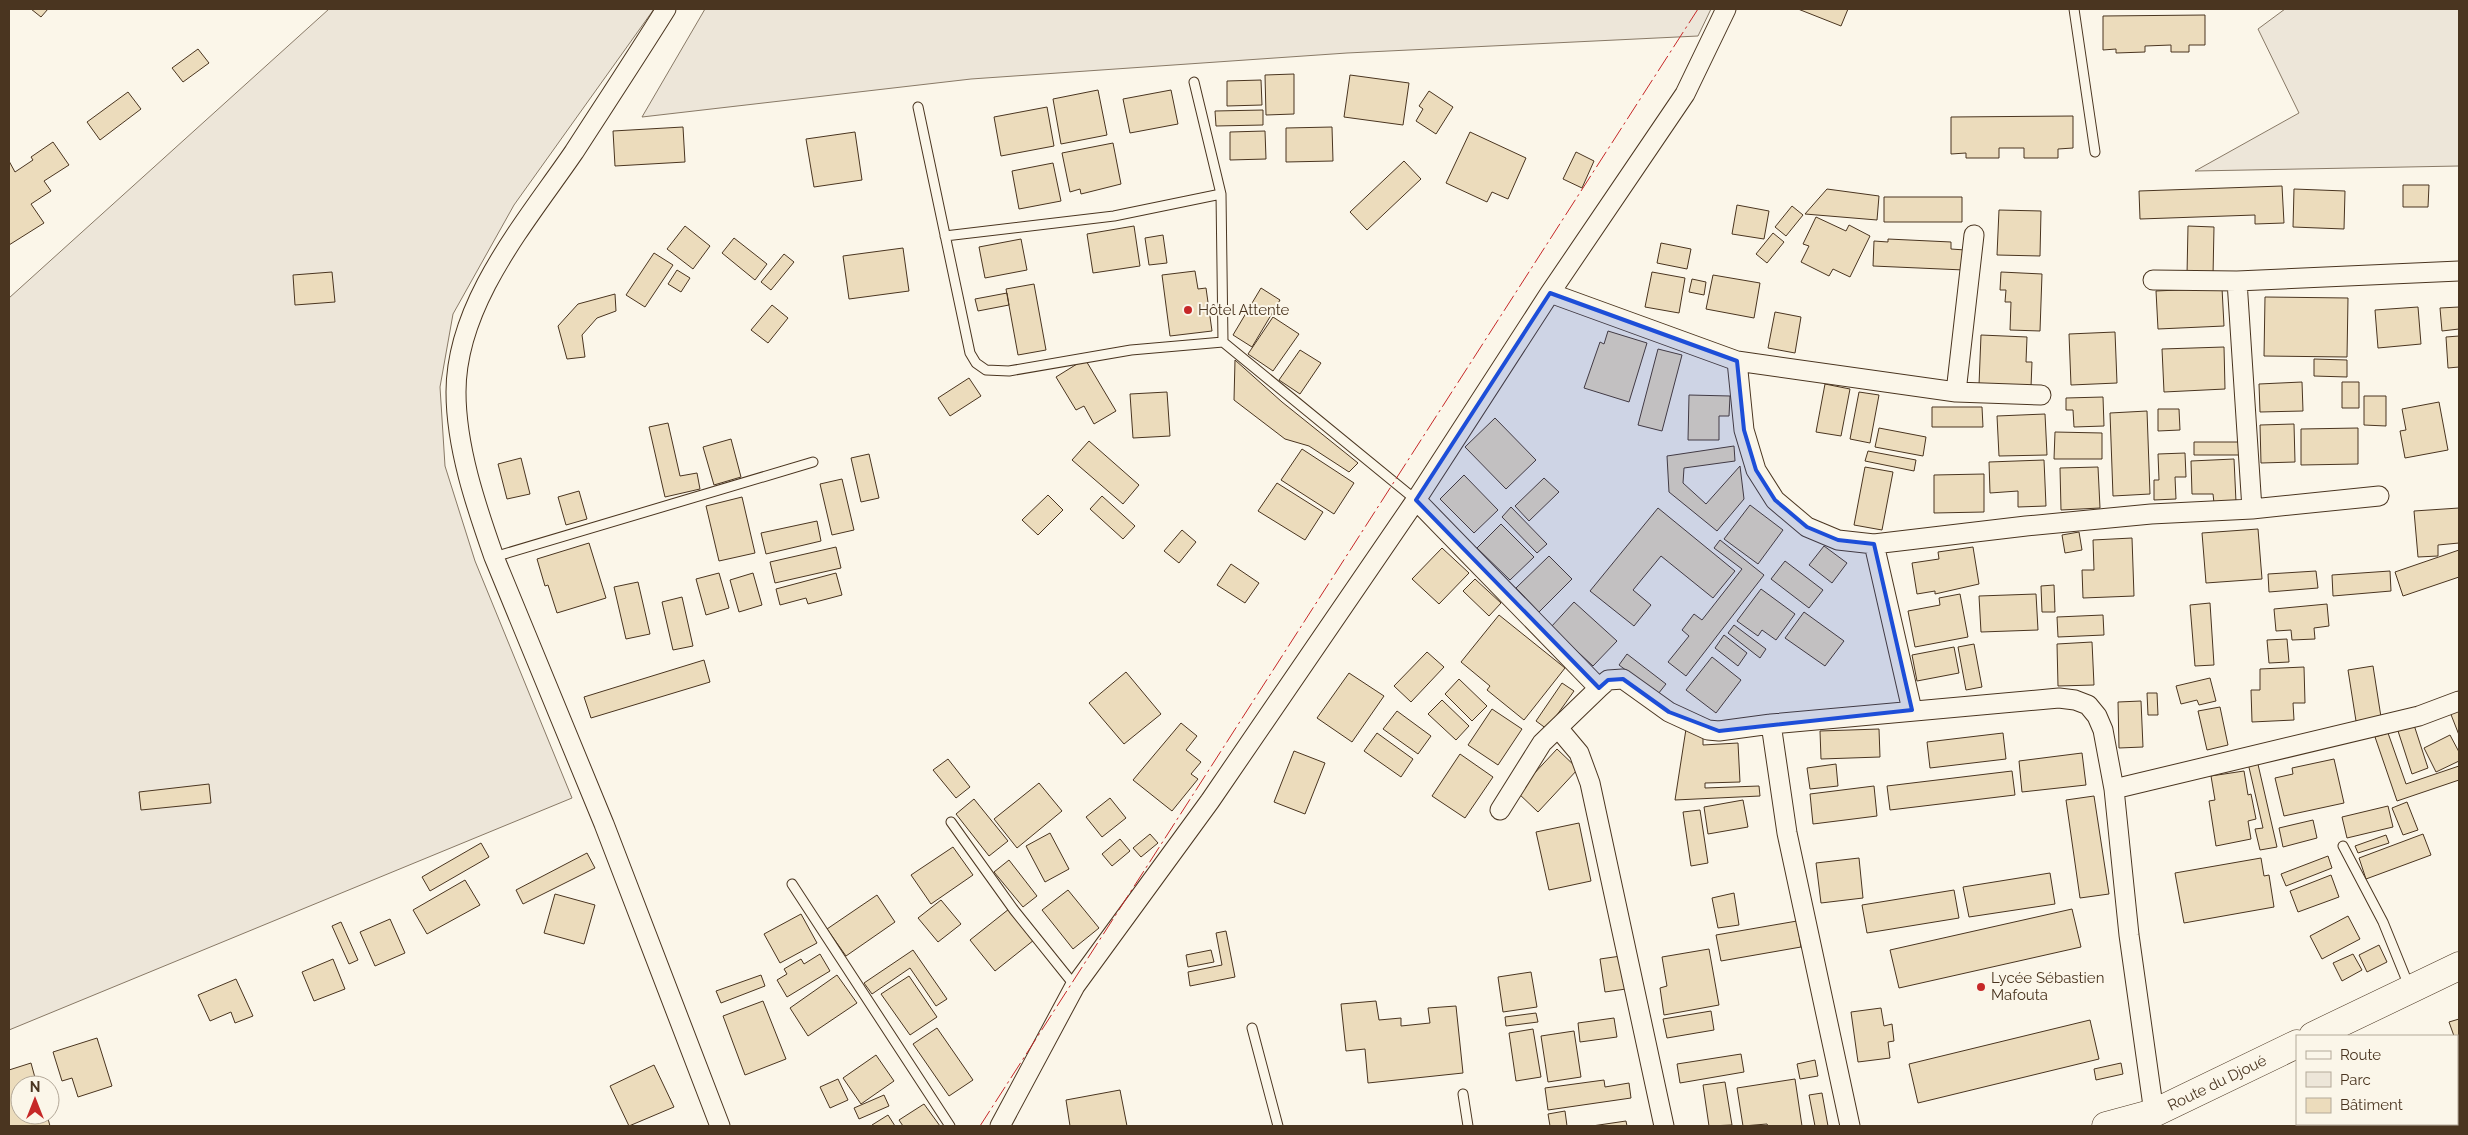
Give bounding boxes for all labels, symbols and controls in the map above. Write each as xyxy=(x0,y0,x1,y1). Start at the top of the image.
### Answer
place label: Hôtel Attente xyxy=(1198,301,1290,319)
marker: Hôtel Attente xyxy=(1182,304,1194,316)
place label: Lycée Sébastien Mafouta xyxy=(1991,969,2104,1004)
marker: Lycée Sébastien Mafouta xyxy=(1975,981,1987,993)
legend xyxy=(2296,1035,2458,1125)
text: Route xyxy=(2340,1046,2381,1064)
street label: Route du Djoué xyxy=(2165,1051,2270,1115)
text: Parc xyxy=(2340,1071,2371,1089)
north arrow xyxy=(10,1075,60,1125)
text: N xyxy=(30,1079,40,1095)
text: Bâtiment xyxy=(2340,1096,2403,1114)

